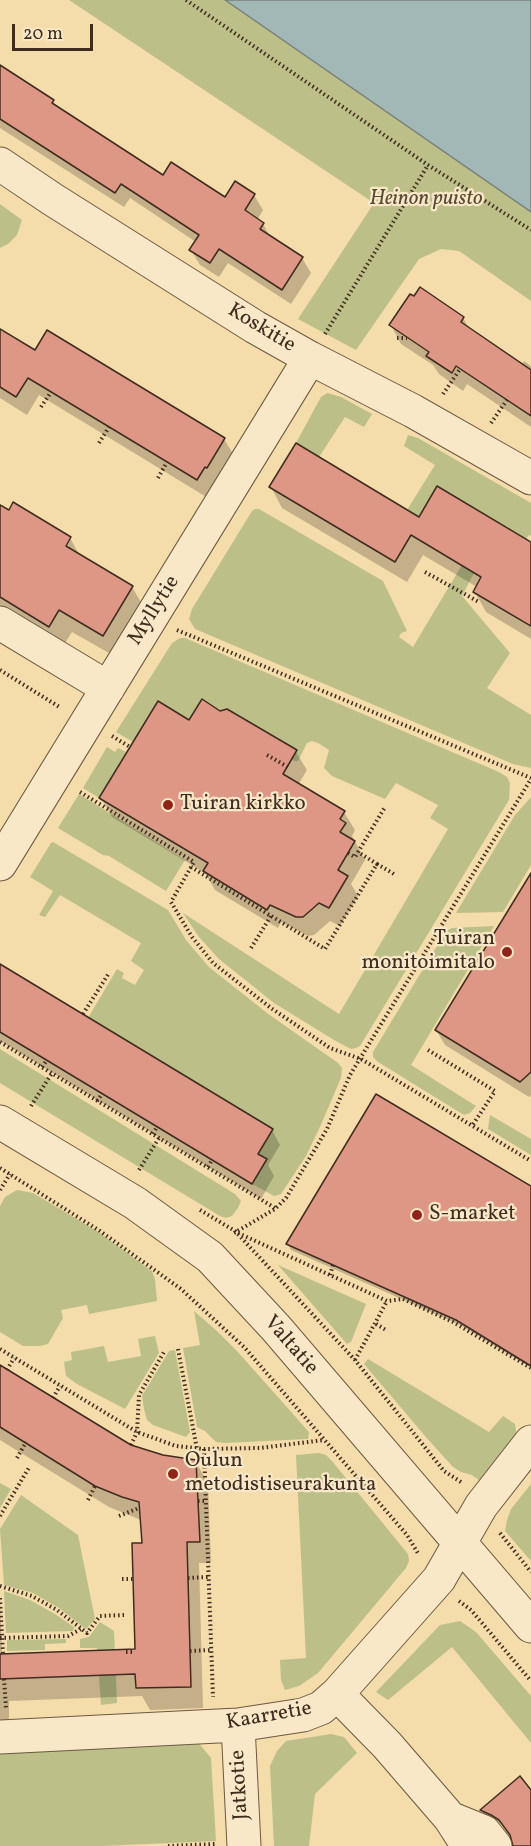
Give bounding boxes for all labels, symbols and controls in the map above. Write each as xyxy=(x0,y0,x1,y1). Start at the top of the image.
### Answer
scale bar xyxy=(15,12,96,50)
text: 20 m xyxy=(23,22,63,47)
park label: Heinon puisto xyxy=(369,187,483,213)
street label: Koskitie xyxy=(222,299,300,359)
street label: Myllytie xyxy=(124,571,186,651)
place label: Tuiran kirkko xyxy=(180,792,306,818)
marker: Tuiran kirkko xyxy=(161,798,175,812)
place label: Tuiran monitoimitalo xyxy=(362,927,495,977)
marker: Tuiran monitoimitalo xyxy=(500,945,514,959)
place label: S-market xyxy=(429,1202,516,1228)
marker: S-market xyxy=(410,1208,424,1222)
street label: Valtatie xyxy=(257,1311,323,1381)
place label: Oulun metodistiseurakunta xyxy=(185,1449,376,1499)
marker: Oulun metodistiseurakunta xyxy=(166,1467,180,1481)
street label: Kaarretie xyxy=(224,1697,314,1737)
street label: Jatkotie xyxy=(227,1749,255,1821)

